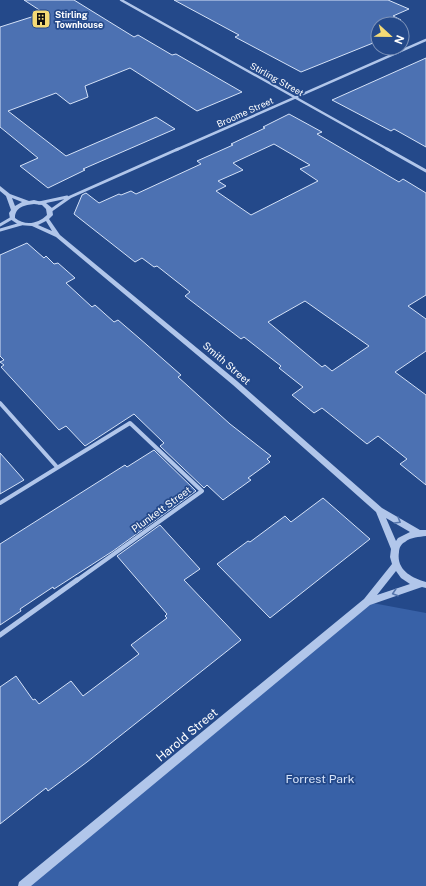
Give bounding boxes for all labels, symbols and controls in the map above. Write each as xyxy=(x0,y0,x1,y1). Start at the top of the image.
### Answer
building icon: Stirling Townhouse xyxy=(30,8,52,30)
place label: Stirling Townhouse xyxy=(55,9,103,30)
north arrow xyxy=(370,16,410,56)
text: N xyxy=(392,34,406,46)
street label: Stirling Street xyxy=(248,60,306,98)
street label: Broome Street xyxy=(215,94,276,129)
street label: Smith Street xyxy=(201,339,253,387)
street label: Plunkett Street xyxy=(129,483,193,535)
one-way arrow xyxy=(394,517,401,524)
one-way arrow xyxy=(391,588,398,597)
street label: Harold Street xyxy=(154,705,221,765)
park label: Forrest Park xyxy=(286,772,355,786)

